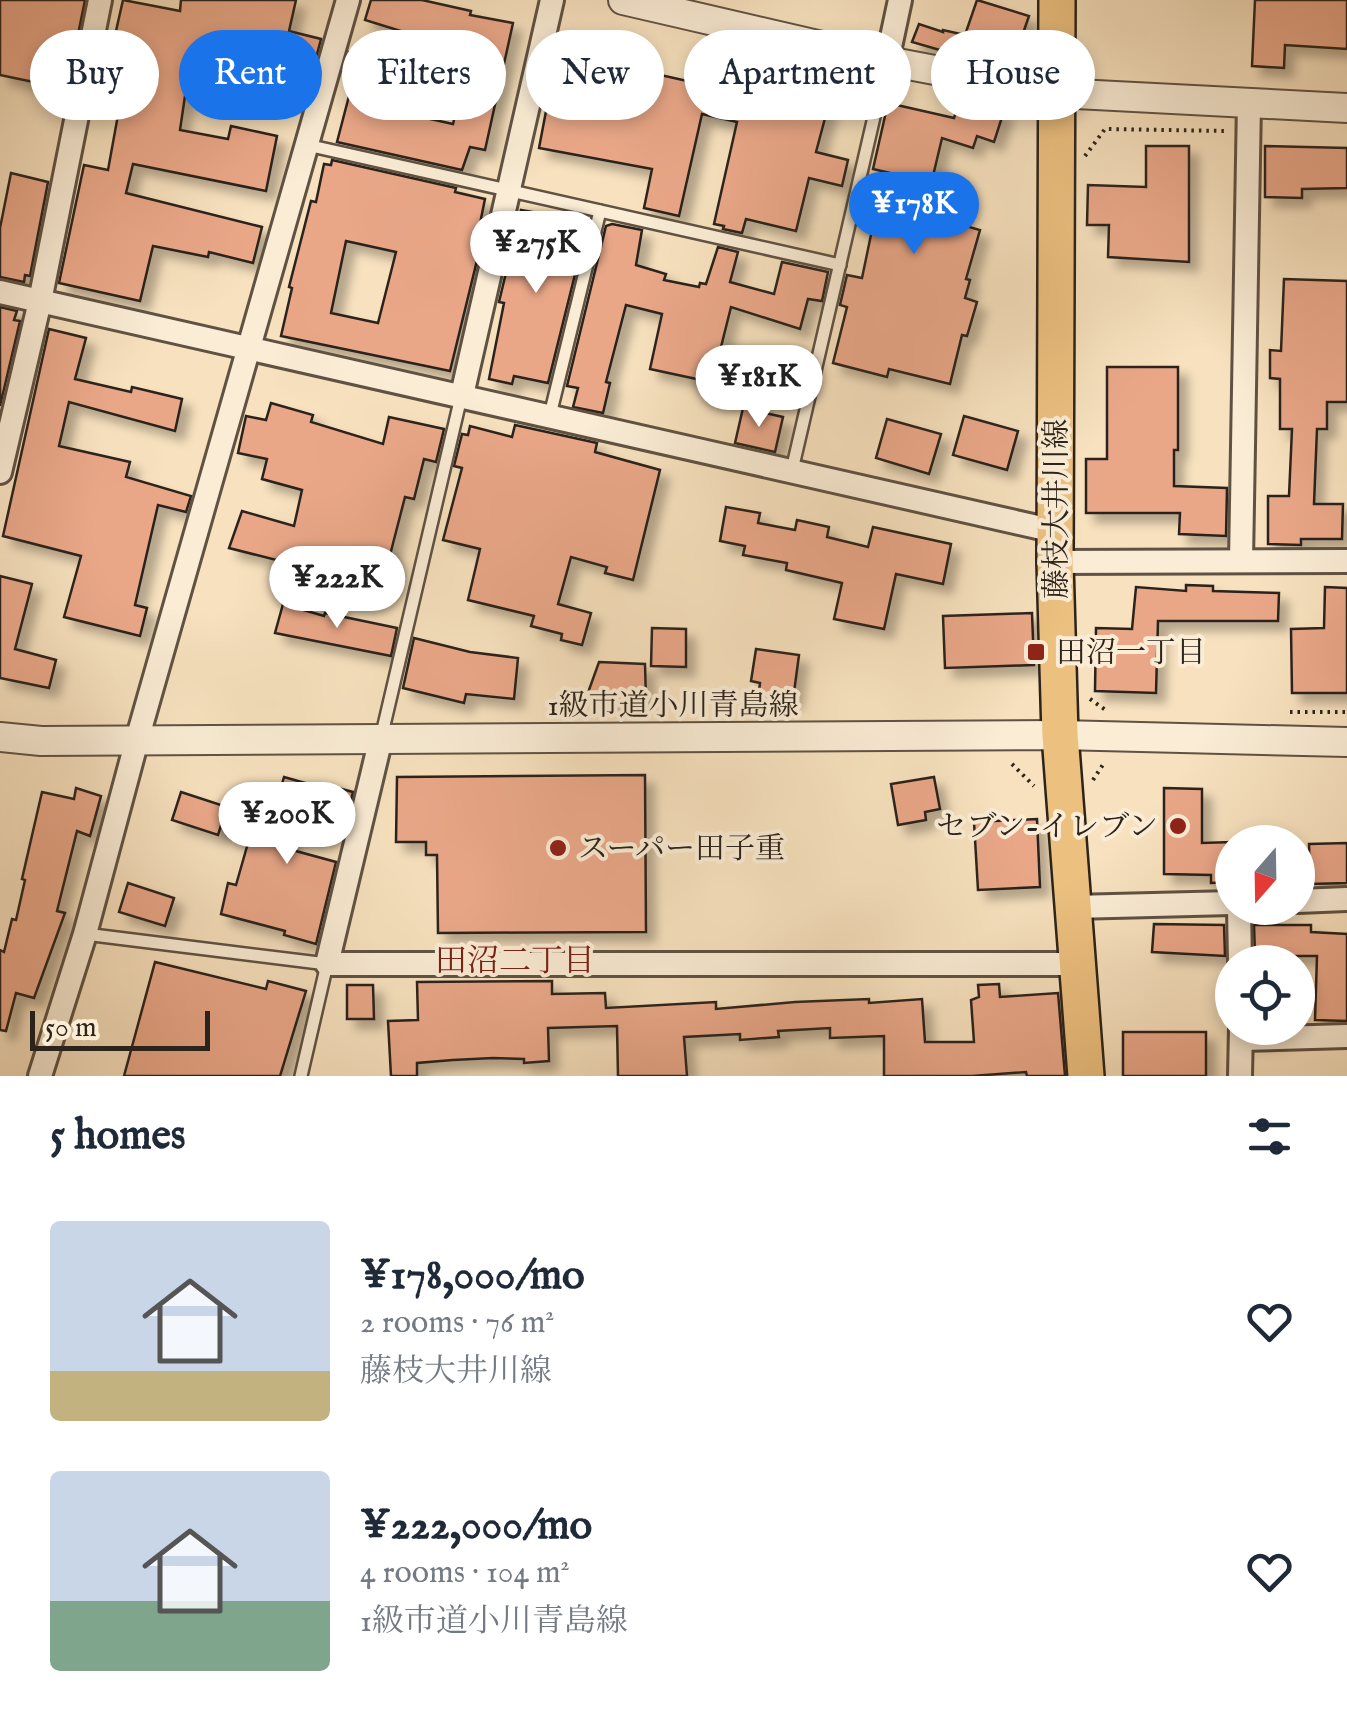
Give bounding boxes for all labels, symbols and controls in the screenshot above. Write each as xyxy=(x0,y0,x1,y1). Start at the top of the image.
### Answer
chip: Buy xyxy=(30,30,159,120)
chip: Rent xyxy=(179,30,322,120)
chip: Filters xyxy=(342,30,506,120)
chip: New xyxy=(526,30,664,120)
chip: Apartment xyxy=(684,30,911,120)
chip: House xyxy=(931,30,1095,120)
pin: ¥178K xyxy=(844,172,984,257)
text: ¥178K xyxy=(871,184,957,225)
pin: ¥275K xyxy=(466,211,606,296)
text: ¥275K xyxy=(492,223,580,264)
pin: ¥181K xyxy=(689,345,829,430)
text: ¥181K xyxy=(718,357,800,398)
street label: 藤枝大井川線 xyxy=(1039,419,1077,599)
pin: ¥222K xyxy=(267,546,407,631)
text: ¥222K xyxy=(291,558,383,599)
place label: 田沼一丁目 xyxy=(1056,635,1206,673)
marker: 田沼一丁目 xyxy=(1025,641,1047,663)
street label: 1級市道小川青島線 xyxy=(547,688,799,726)
pin: ¥200K xyxy=(217,782,357,867)
text: ¥200K xyxy=(241,794,333,835)
place label: セブン-イレブン xyxy=(936,809,1158,847)
marker: セブン-イレブン xyxy=(1167,815,1189,837)
north arrow xyxy=(1215,825,1315,925)
map controls xyxy=(1215,825,1315,1045)
place label: スーパー田子重 xyxy=(578,831,785,869)
marker: スーパー田子重 xyxy=(547,837,569,859)
district label: 田沼二丁目 xyxy=(435,942,595,983)
button: locate xyxy=(1215,945,1315,1045)
scale bar xyxy=(30,1006,210,1050)
text: 50 m xyxy=(45,1011,97,1046)
icon: filters xyxy=(1242,1109,1297,1164)
text: 5 homes xyxy=(50,1110,186,1163)
text: ¥178,000/mo xyxy=(360,1250,585,1303)
icon: home xyxy=(130,1261,250,1381)
icon: heart xyxy=(1242,1294,1297,1349)
text: 2 rooms · 76 m² xyxy=(360,1303,554,1344)
text: 藤枝大井川線 xyxy=(360,1352,552,1393)
text: ¥222,000/mo xyxy=(360,1500,592,1553)
icon: home xyxy=(130,1511,250,1631)
icon: heart xyxy=(1242,1544,1297,1599)
text: 4 rooms · 104 m² xyxy=(360,1553,570,1594)
text: 1級市道小川青島線 xyxy=(360,1602,628,1643)

